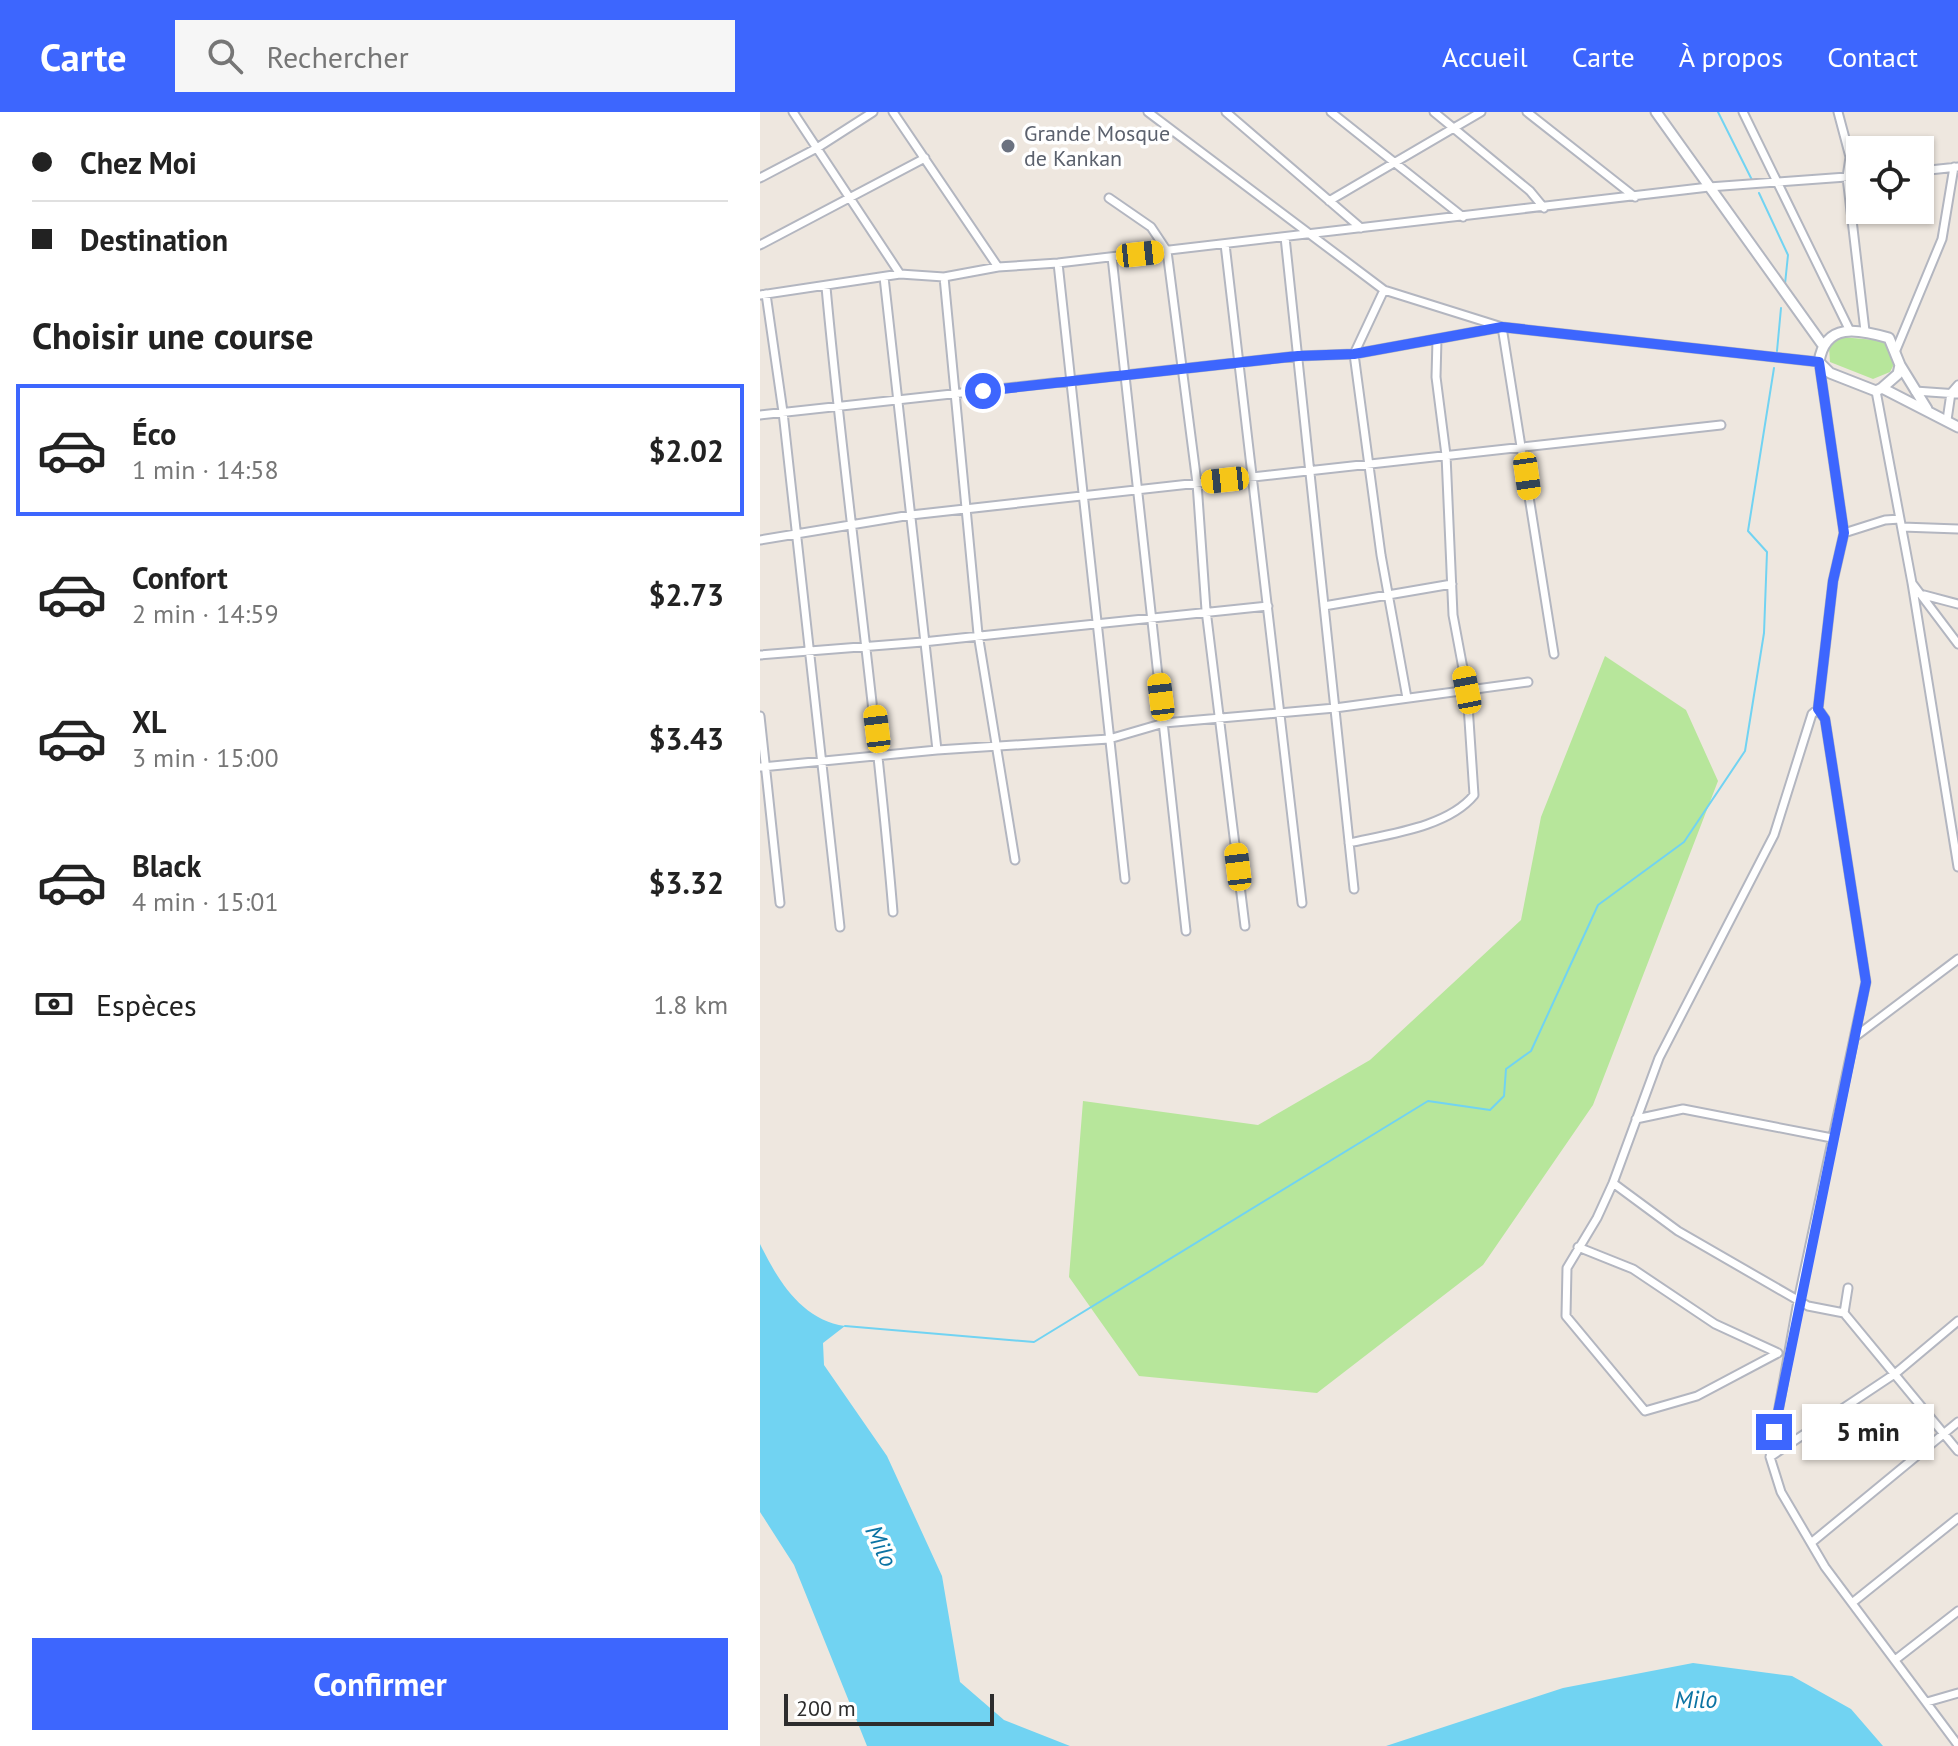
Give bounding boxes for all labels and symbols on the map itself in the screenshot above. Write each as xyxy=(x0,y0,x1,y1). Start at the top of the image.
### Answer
place label: Grande Mosque de Kankan xyxy=(1024,119,1170,172)
marker: Grande Mosque de Kankan xyxy=(999,137,1017,155)
car xyxy=(1115,240,1165,268)
route start xyxy=(965,373,1001,409)
car xyxy=(1512,451,1542,501)
car xyxy=(1200,466,1250,494)
car xyxy=(1451,664,1483,716)
car xyxy=(1146,672,1176,722)
car xyxy=(862,704,892,754)
car xyxy=(1223,842,1253,892)
callout: 5 min xyxy=(1802,1404,1934,1460)
route end xyxy=(1756,1414,1792,1450)
water label: Milo xyxy=(858,1520,905,1572)
water label: Milo xyxy=(1674,1684,1718,1715)
scale bar xyxy=(784,1690,994,1726)

